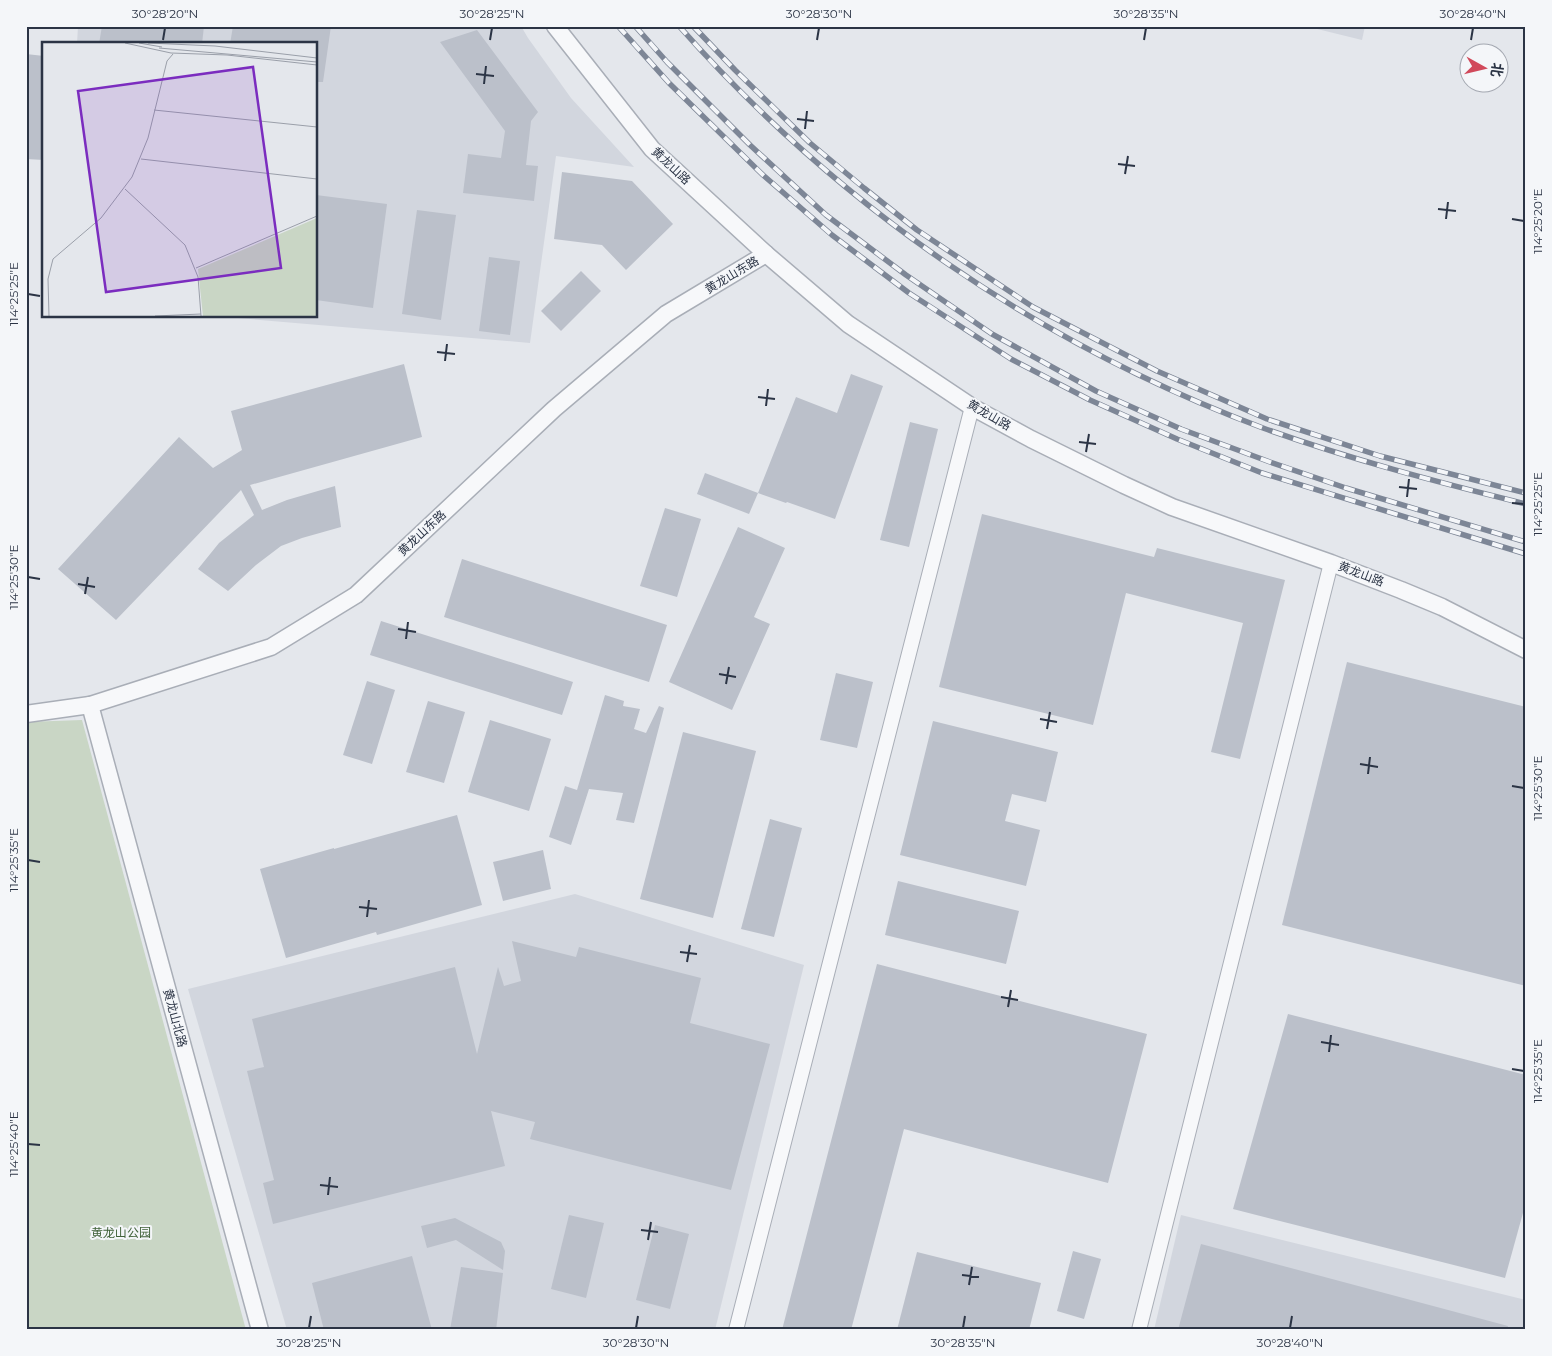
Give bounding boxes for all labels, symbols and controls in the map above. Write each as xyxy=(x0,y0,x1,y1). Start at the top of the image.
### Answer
text: 30°28'20"N xyxy=(132,6,198,21)
text: 30°28'25"N xyxy=(459,6,525,21)
text: 30°28'30"N xyxy=(786,6,852,21)
text: 30°28'35"N xyxy=(1114,6,1178,21)
text: 30°28'40"N xyxy=(1440,6,1506,21)
inset map xyxy=(42,42,318,318)
north arrow xyxy=(1460,42,1510,92)
text: 北 xyxy=(1487,62,1507,78)
street label: 黄龙山路 xyxy=(649,144,694,187)
text: 114°25'20"E xyxy=(1530,188,1545,254)
street label: 黄龙山东路 xyxy=(702,253,761,296)
text: 114°25'25"E xyxy=(6,262,21,326)
street label: 黄龙山路 xyxy=(965,396,1014,433)
text: 114°25'25"E xyxy=(1530,472,1545,536)
street label: 黄龙山东路 xyxy=(395,507,449,559)
text: 114°25'30"E xyxy=(6,544,21,610)
street label: 黄龙山路 xyxy=(1336,558,1386,589)
text: 114°25'30"E xyxy=(1530,755,1545,821)
text: 114°25'35"E xyxy=(6,828,21,892)
street label: 黄龙山北路 xyxy=(160,987,190,1049)
text: 114°25'35"E xyxy=(1530,1039,1545,1103)
text: 114°25'40"E xyxy=(6,1111,21,1177)
park label: 黄龙山公园 xyxy=(91,1225,151,1240)
text: 30°28'25"N xyxy=(276,1335,342,1350)
text: 30°28'30"N xyxy=(603,1335,669,1350)
text: 30°28'35"N xyxy=(931,1335,995,1350)
text: 30°28'40"N xyxy=(1257,1335,1323,1350)

